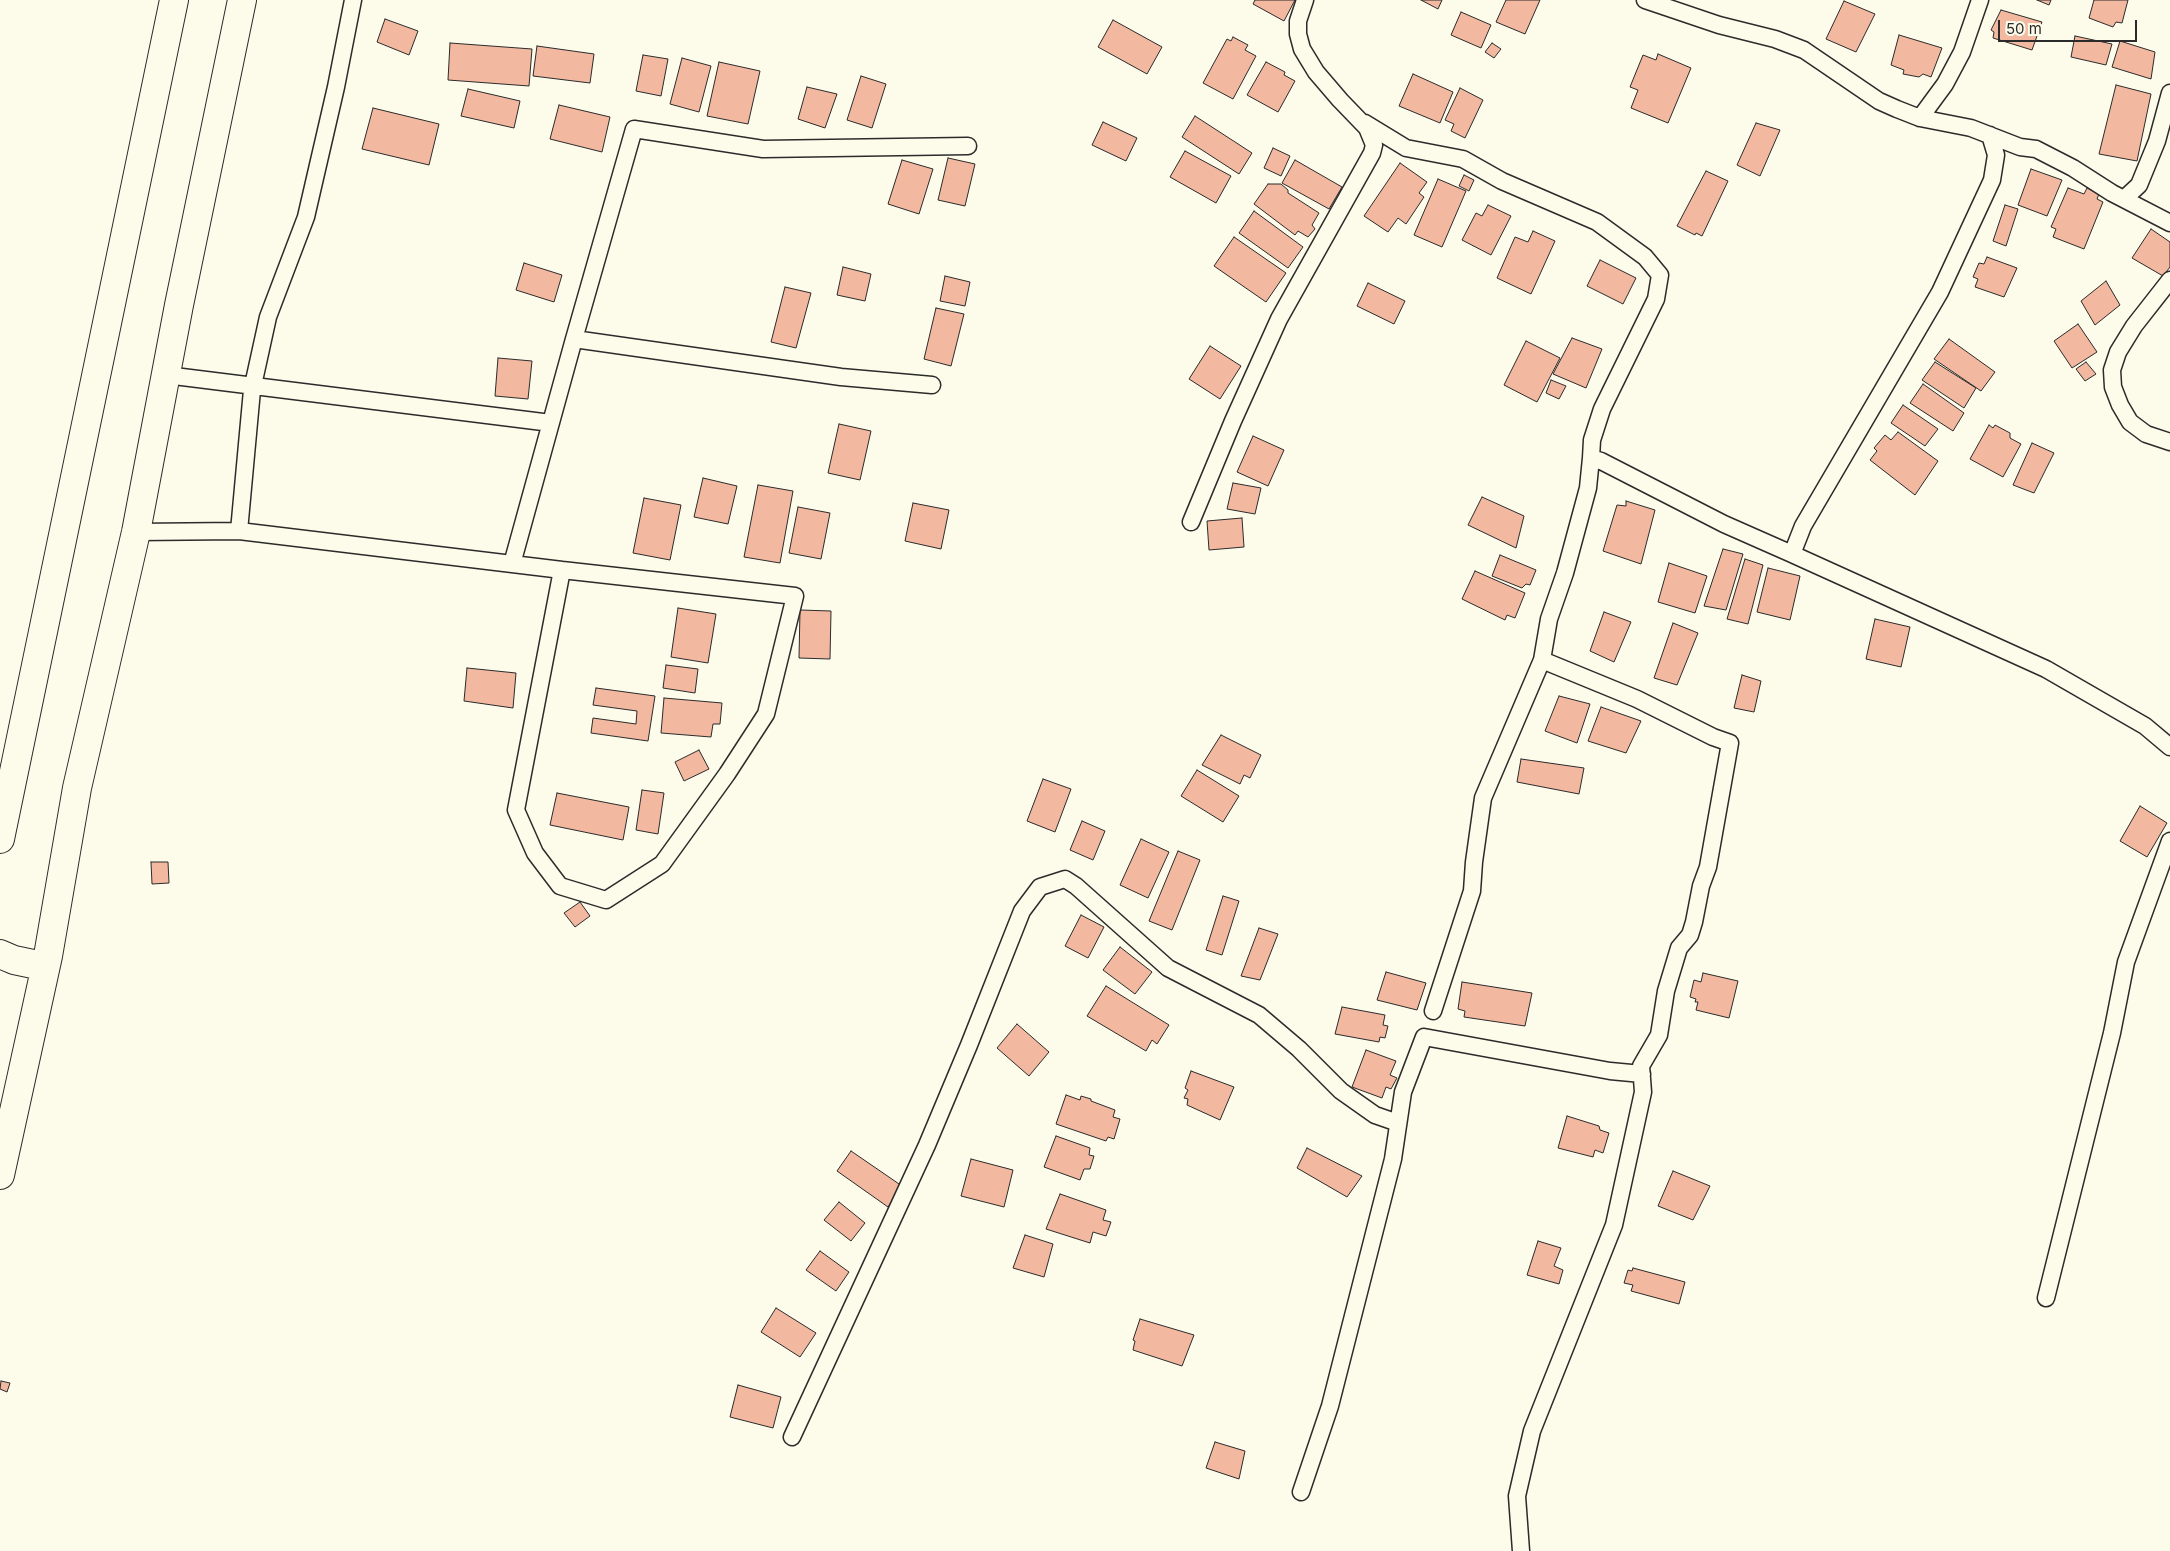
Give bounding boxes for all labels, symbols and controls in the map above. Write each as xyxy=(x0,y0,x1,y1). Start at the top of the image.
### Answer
scale bar xyxy=(2000,10,2139,42)
text: 50 m xyxy=(2006,19,2042,38)

